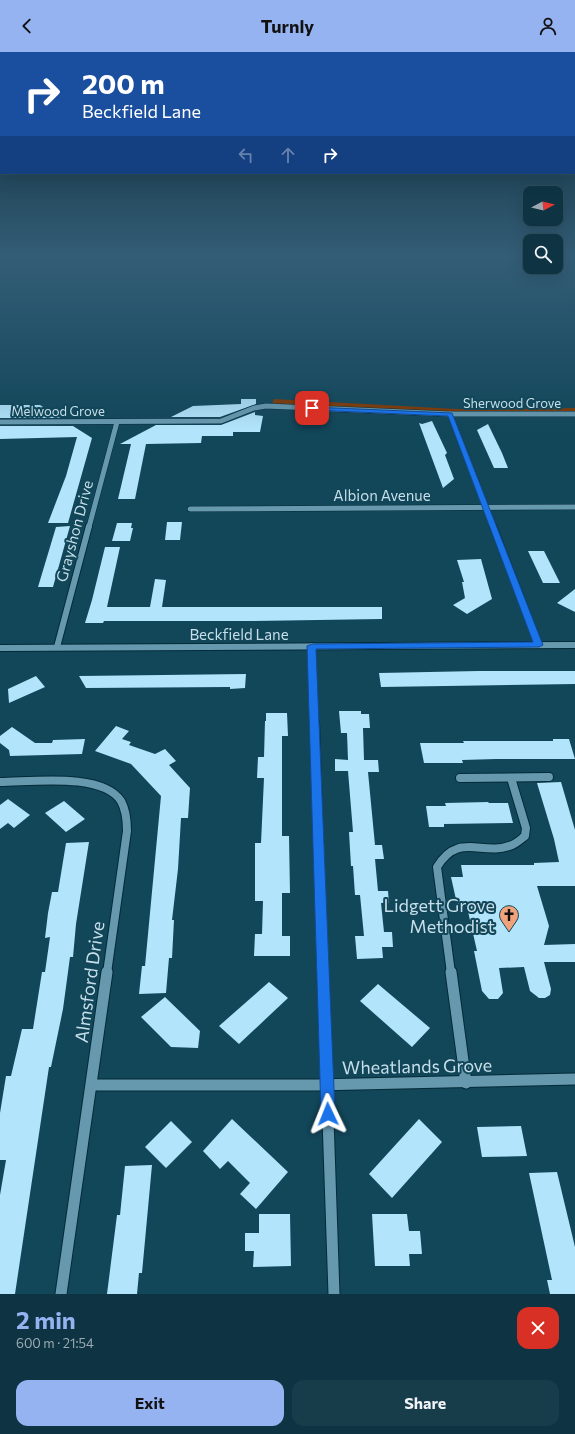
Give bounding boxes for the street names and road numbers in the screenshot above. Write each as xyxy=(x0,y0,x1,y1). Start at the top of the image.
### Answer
street label: Sherwood Grove xyxy=(463,395,561,411)
street label: Melwood Grove xyxy=(11,403,105,419)
street label: Grayshon Drive xyxy=(52,478,96,584)
street label: Albion Avenue xyxy=(333,486,431,504)
street label: Beckfield Lane xyxy=(189,625,289,643)
street label: Almsford Drive xyxy=(70,920,108,1044)
street label: Wheatlands Grove xyxy=(342,1054,492,1078)

